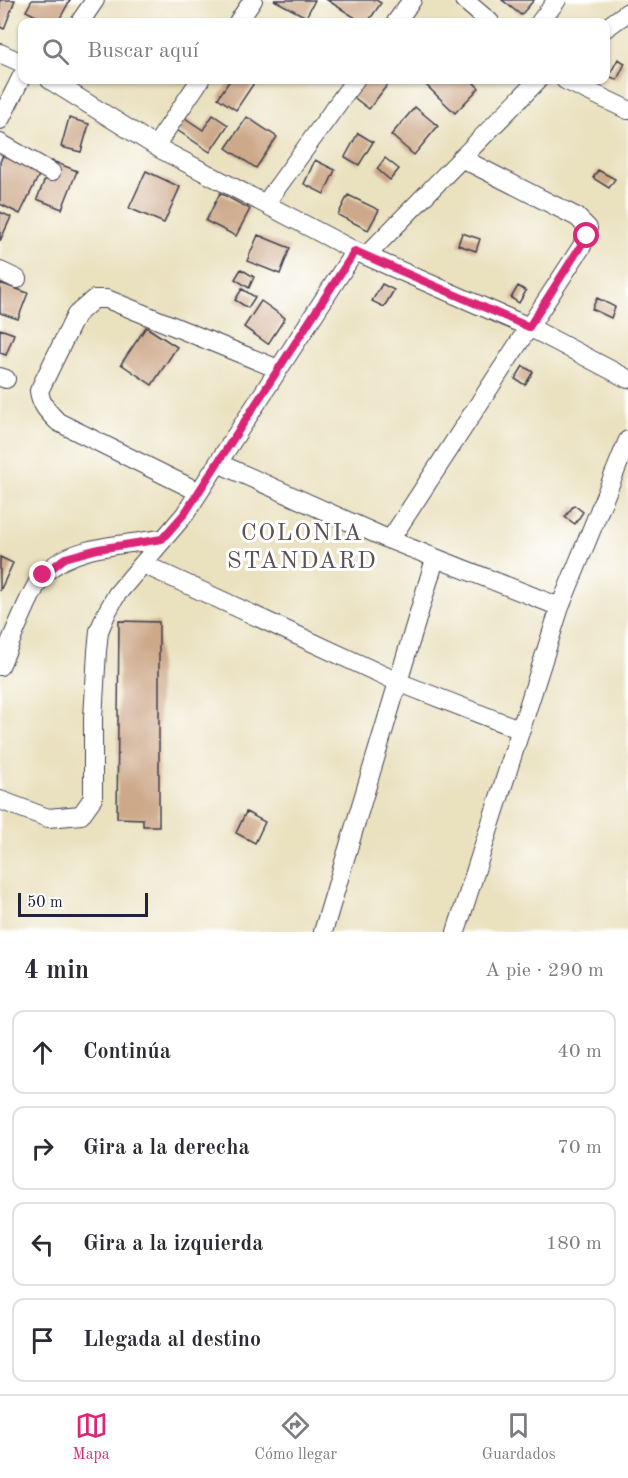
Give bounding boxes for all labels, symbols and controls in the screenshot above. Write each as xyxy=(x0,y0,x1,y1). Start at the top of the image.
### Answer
search box xyxy=(18,18,610,84)
icon: search xyxy=(39,35,72,68)
text: Buscar aquí xyxy=(87,40,199,62)
route start xyxy=(573,222,599,248)
district label: COLONIA STANDARD xyxy=(227,522,377,574)
route end xyxy=(29,561,55,587)
scale bar xyxy=(18,890,148,918)
text: 50 m xyxy=(27,895,63,911)
text: 4 min xyxy=(24,958,89,984)
text: A pie · 290 m xyxy=(485,961,604,981)
icon: ahead xyxy=(26,1036,59,1069)
text: Continúa xyxy=(83,1041,171,1063)
text: 40 m xyxy=(557,1042,602,1062)
icon: right xyxy=(26,1132,59,1165)
text: Gira a la derecha xyxy=(83,1137,250,1159)
text: 70 m xyxy=(557,1138,602,1158)
icon: left xyxy=(26,1228,59,1261)
text: Gira a la izquierda xyxy=(83,1233,263,1255)
text: 180 m xyxy=(546,1234,602,1254)
icon: arrive xyxy=(26,1324,59,1357)
text: Llegada al destino xyxy=(83,1329,261,1351)
tab: Mapa xyxy=(72,1409,110,1465)
tab: Cómo llegar xyxy=(254,1409,337,1465)
tab: Guardados xyxy=(482,1409,556,1465)

